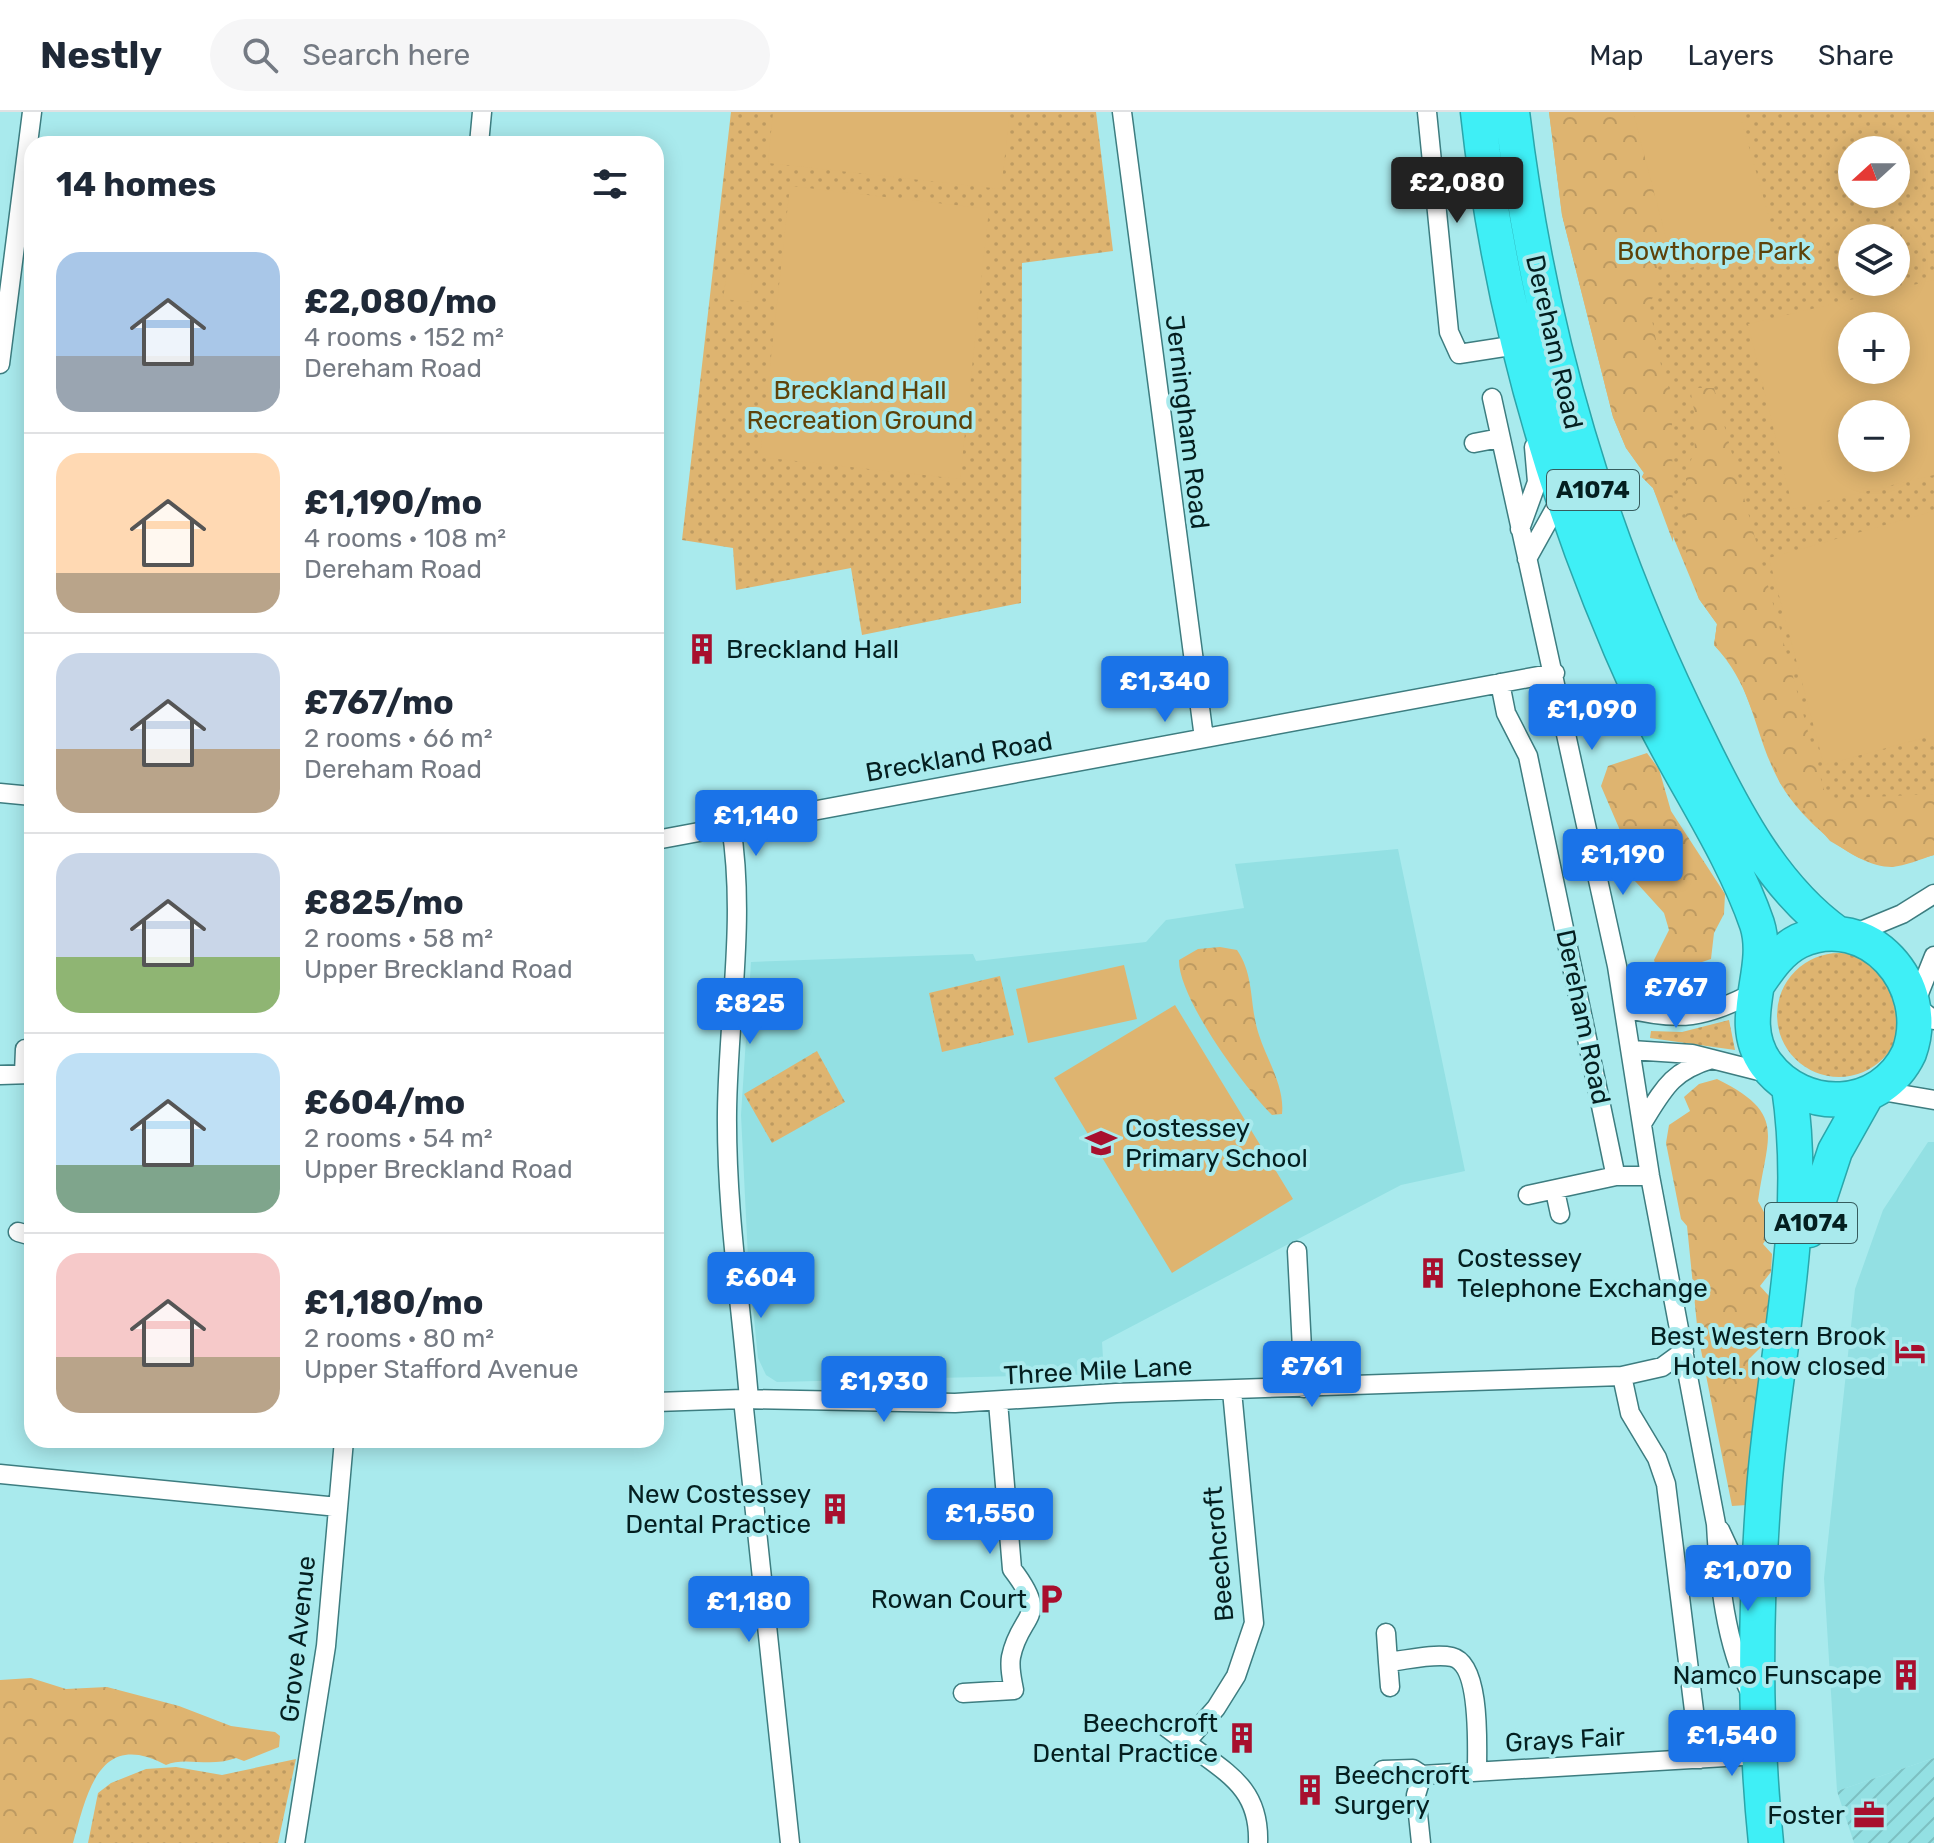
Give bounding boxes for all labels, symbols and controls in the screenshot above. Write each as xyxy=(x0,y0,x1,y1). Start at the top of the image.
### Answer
search box xyxy=(210,19,770,91)
text: Nestly xyxy=(40,32,162,78)
icon: search xyxy=(238,33,282,77)
text: Search here xyxy=(302,37,470,73)
text: Map xyxy=(1589,39,1644,72)
text: Layers xyxy=(1688,39,1774,72)
text: Share xyxy=(1818,39,1894,72)
north arrow xyxy=(1838,136,1910,208)
map controls xyxy=(1838,136,1910,472)
pin: £2,080 xyxy=(1392,157,1522,225)
icon: filters xyxy=(588,162,632,206)
text: 14 homes xyxy=(56,164,216,205)
text: £2,080 xyxy=(1409,167,1505,198)
button: layers xyxy=(1838,224,1910,296)
park label: Bowthorpe Park xyxy=(1617,236,1812,267)
street label: Dereham Road xyxy=(1519,252,1589,432)
text: £2,080/mo xyxy=(304,281,497,322)
icon: home xyxy=(120,284,216,380)
button: + xyxy=(1838,312,1910,384)
street label: Jerningham Road xyxy=(1158,313,1216,531)
text: 4 rooms · 152 m² xyxy=(304,322,504,353)
text: Dereham Road xyxy=(304,353,482,384)
park label: Breckland Hall Recreation Ground xyxy=(747,375,973,436)
button: − xyxy=(1838,400,1910,472)
road number: A1074 xyxy=(1547,470,1639,510)
text: £1,190/mo xyxy=(304,482,482,523)
icon: home xyxy=(120,485,216,581)
text: 4 rooms · 108 m² xyxy=(304,523,506,554)
text: Dereham Road xyxy=(304,554,482,585)
building icon: Breckland Hall xyxy=(685,632,719,666)
place label: Breckland Hall xyxy=(726,634,899,665)
pin: £1,340 xyxy=(1100,656,1230,724)
text: £1,340 xyxy=(1119,666,1211,697)
text: £767/mo xyxy=(304,682,454,723)
pin: £1,090 xyxy=(1527,684,1657,752)
icon: home xyxy=(120,685,216,781)
text: £1,090 xyxy=(1547,694,1637,725)
text: 2 rooms · 66 m² xyxy=(304,723,493,754)
street label: Breckland Road xyxy=(863,725,1055,789)
text: Dereham Road xyxy=(304,754,482,785)
pin: £1,140 xyxy=(691,790,821,858)
text: £1,140 xyxy=(713,800,799,831)
pin: £1,190 xyxy=(1558,829,1688,897)
text: £1,190 xyxy=(1581,839,1665,870)
text: £825/mo xyxy=(304,882,464,923)
icon: home xyxy=(120,885,216,981)
text: 2 rooms · 58 m² xyxy=(304,923,493,954)
street label: Dereham Road xyxy=(1549,927,1617,1107)
text: Upper Breckland Road xyxy=(304,954,573,985)
pin: £767 xyxy=(1629,962,1723,1030)
text: £767 xyxy=(1644,972,1708,1003)
pin: £825 xyxy=(703,978,797,1046)
text: £825 xyxy=(715,988,785,1019)
text: £604/mo xyxy=(304,1082,465,1123)
icon: home xyxy=(120,1085,216,1181)
place label: Costessey Primary School xyxy=(1125,1113,1308,1174)
text: 2 rooms · 54 m² xyxy=(304,1123,493,1154)
school or university icon: Costessey Primary School xyxy=(1084,1126,1118,1160)
text: Upper Breckland Road xyxy=(304,1154,573,1185)
road number: A1074 xyxy=(1765,1203,1857,1243)
place label: Costessey Telephone Exchange xyxy=(1457,1243,1708,1304)
pin: £604 xyxy=(714,1252,808,1320)
building icon: Costessey Telephone Exchange xyxy=(1416,1256,1450,1290)
text: £604 xyxy=(725,1262,797,1293)
text: £1,180/mo xyxy=(304,1282,483,1323)
icon: home xyxy=(120,1285,216,1381)
place label: Best Western Brook Hotel. now closed xyxy=(1650,1321,1887,1382)
text: 2 rooms · 80 m² xyxy=(304,1323,494,1354)
hotel icon: Best Western Brook Hotel. now closed xyxy=(1893,1334,1927,1368)
pin: £761 xyxy=(1265,1341,1359,1409)
street label: Three Mile Lane xyxy=(1003,1351,1193,1391)
text: £761 xyxy=(1281,1351,1343,1382)
text: Upper Stafford Avenue xyxy=(304,1354,578,1385)
pin: £1,930 xyxy=(819,1356,949,1424)
text: £1,930 xyxy=(839,1366,929,1397)
place label: New Costessey Dental Practice xyxy=(625,1479,811,1540)
street label: Beechcroft xyxy=(1198,1485,1240,1623)
pin: £1,550 xyxy=(925,1488,1055,1556)
building icon: New Costessey Dental Practice xyxy=(818,1492,852,1526)
text: £1,550 xyxy=(945,1498,1035,1529)
pin: £1,070 xyxy=(1683,1545,1813,1613)
street label: Grove Avenue xyxy=(274,1554,322,1724)
text: £1,070 xyxy=(1704,1555,1792,1586)
pin: £1,180 xyxy=(684,1576,814,1644)
parking icon: Rowan Court xyxy=(1034,1582,1068,1616)
place label: Rowan Court xyxy=(871,1584,1027,1615)
text: £1,180 xyxy=(706,1586,792,1617)
building icon: Namco Funscape xyxy=(1889,1658,1923,1692)
place label: Namco Funscape xyxy=(1672,1660,1882,1691)
place label: Beechcroft Dental Practice xyxy=(1032,1708,1218,1769)
pin: £1,540 xyxy=(1667,1710,1797,1778)
text: £1,540 xyxy=(1686,1720,1778,1751)
building icon: Beechcroft Dental Practice xyxy=(1225,1721,1259,1755)
street label: Grays Fair xyxy=(1504,1721,1626,1759)
place label: Beechcroft Surgery xyxy=(1334,1760,1470,1821)
building icon: Beechcroft Surgery xyxy=(1293,1773,1327,1807)
office icon: Foster xyxy=(1852,1798,1886,1832)
place label: Foster xyxy=(1767,1800,1845,1831)

